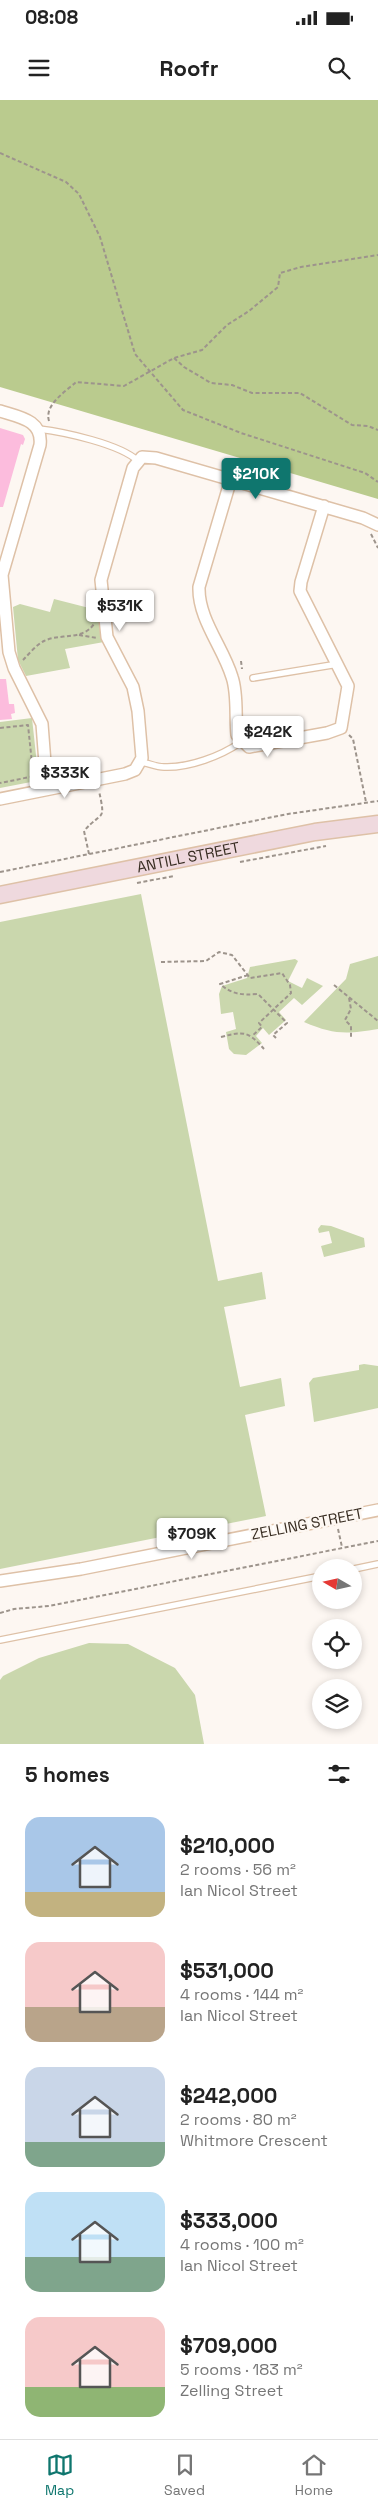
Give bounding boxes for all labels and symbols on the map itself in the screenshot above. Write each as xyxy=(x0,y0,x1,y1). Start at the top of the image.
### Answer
pin: $210K xyxy=(221,458,291,500)
pin: $531K xyxy=(85,590,155,632)
pin: $242K xyxy=(233,716,303,758)
pin: $333K xyxy=(30,756,100,799)
street label: ANTILL STREET xyxy=(135,837,241,876)
street label: ZELLING STREET xyxy=(249,1503,365,1544)
pin: $709K xyxy=(157,1518,227,1560)
north arrow xyxy=(312,1559,362,1609)

